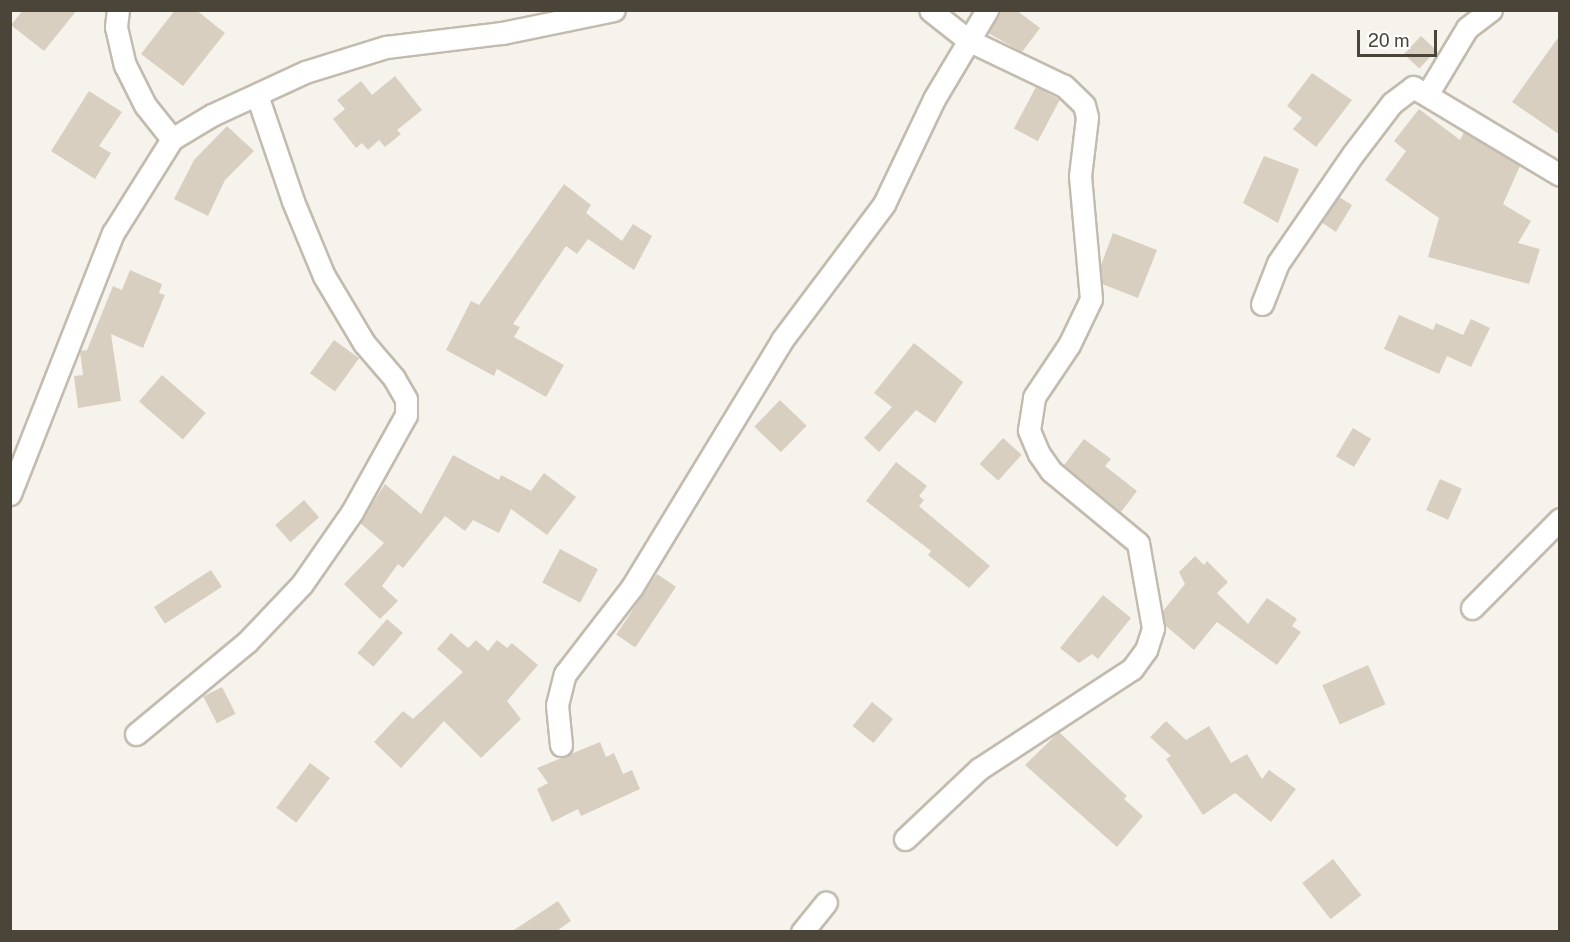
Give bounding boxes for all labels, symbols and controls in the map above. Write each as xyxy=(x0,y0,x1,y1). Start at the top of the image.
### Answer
scale bar xyxy=(1360,18,1440,56)
text: 20 m xyxy=(1368,30,1410,51)

